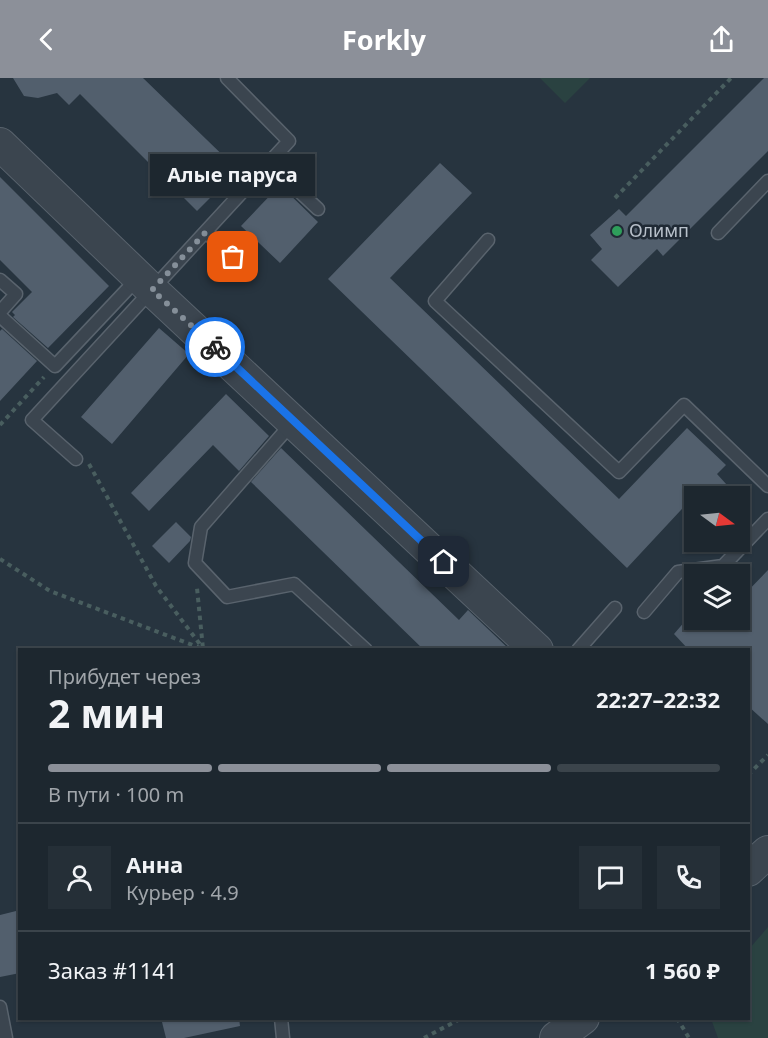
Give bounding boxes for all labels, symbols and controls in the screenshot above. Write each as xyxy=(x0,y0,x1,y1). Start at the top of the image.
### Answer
text: Forkly xyxy=(342,21,426,58)
icon: back xyxy=(30,23,63,56)
icon: share xyxy=(705,23,738,56)
callout: Алые паруса xyxy=(150,155,316,197)
text: Алые паруса xyxy=(167,161,298,188)
place label: Олимп xyxy=(629,218,689,242)
marker: Олимп xyxy=(610,224,624,238)
pin xyxy=(207,231,258,282)
icon: bag xyxy=(216,240,249,273)
courier xyxy=(185,317,245,377)
icon: bike xyxy=(199,331,232,364)
north arrow xyxy=(684,486,750,552)
map controls xyxy=(684,486,750,630)
pin xyxy=(418,536,469,587)
icon: home xyxy=(427,545,460,578)
button: layers xyxy=(684,564,750,630)
text: Прибудет через xyxy=(48,663,201,690)
text: 22:27–22:32 xyxy=(596,684,720,714)
text: 2 мин xyxy=(48,686,165,739)
text: В пути · 100 m xyxy=(48,781,184,808)
button: person xyxy=(48,846,111,909)
button: chat xyxy=(579,846,642,909)
button: phone xyxy=(657,846,720,909)
text: Анна xyxy=(126,849,183,879)
text: Курьер · 4.9 xyxy=(126,879,239,906)
text: Заказ #1141 xyxy=(48,955,177,985)
text: 1 560 ₽ xyxy=(645,955,720,985)

